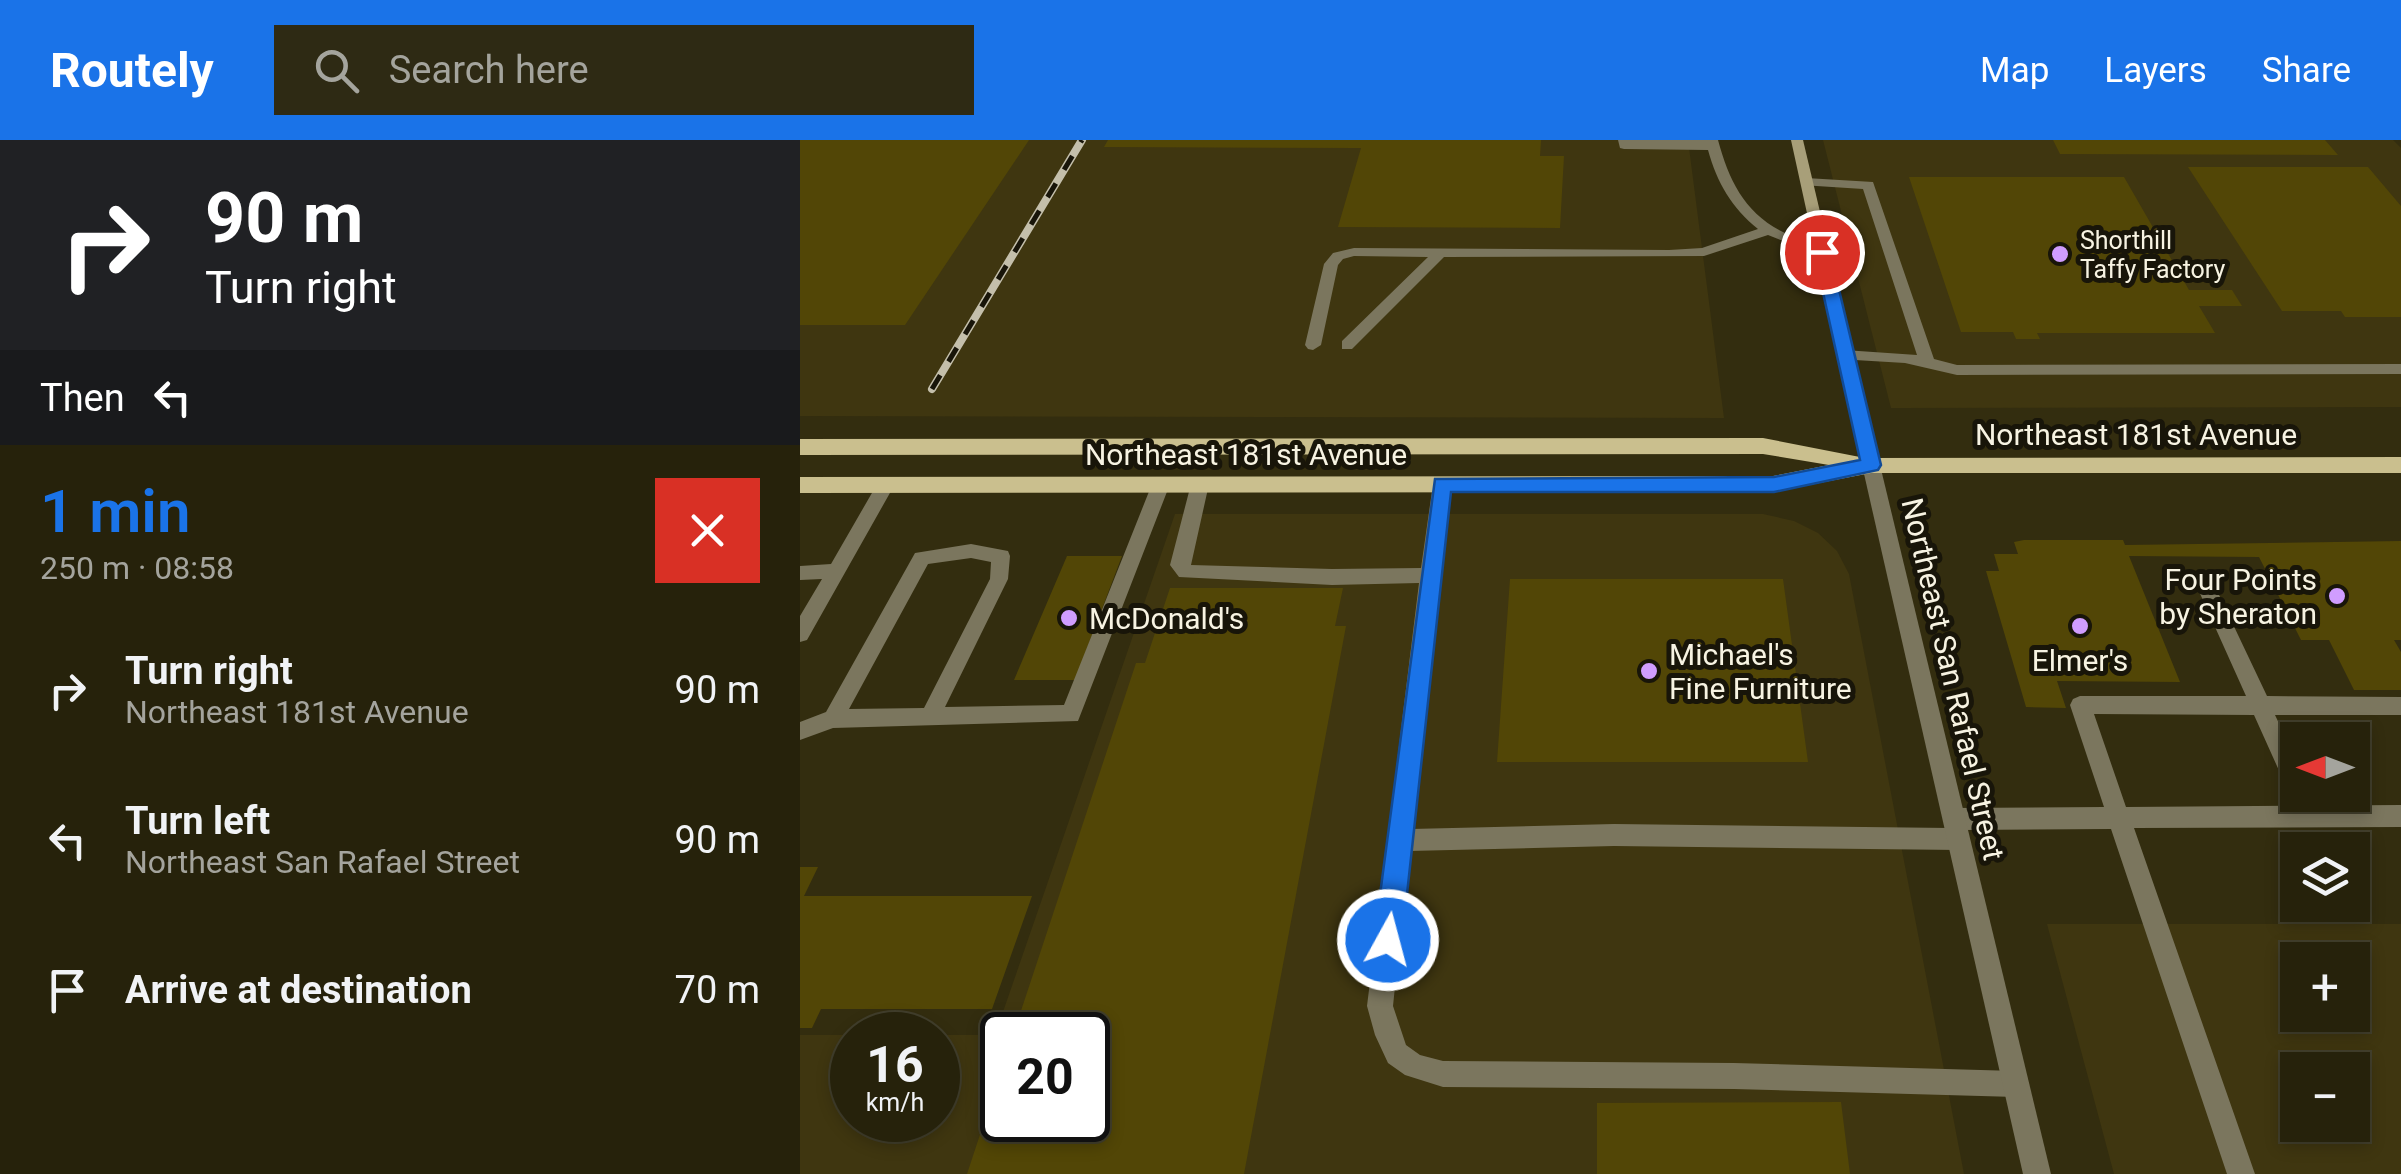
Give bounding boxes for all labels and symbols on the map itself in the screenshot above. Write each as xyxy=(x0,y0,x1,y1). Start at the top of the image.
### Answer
pin xyxy=(1780,210,1865,295)
place label: Shorthill Taffy Factory xyxy=(2080,226,2226,284)
marker: Shorthill Taffy Factory xyxy=(2049,243,2071,265)
street label: Northeast 181st Avenue xyxy=(1975,417,2297,452)
street label: Northeast 181st Avenue xyxy=(1085,437,1407,472)
street label: Northeast San Rafael Street xyxy=(1894,495,2012,863)
place label: Four Points by Sheraton xyxy=(2159,562,2317,631)
marker: Four Points by Sheraton xyxy=(2326,585,2348,607)
place label: McDonald's xyxy=(1089,601,1244,636)
marker: McDonald's xyxy=(1058,607,1080,629)
marker: Elmer's xyxy=(2069,615,2091,637)
place label: Michael's Fine Furniture xyxy=(1669,637,1852,706)
place label: Elmer's xyxy=(2032,643,2128,678)
marker: Michael's Fine Furniture xyxy=(1638,660,1660,682)
north arrow xyxy=(2280,722,2370,812)
position arrow xyxy=(1336,888,1440,992)
speed limit sign: 20 xyxy=(980,1012,1110,1142)

